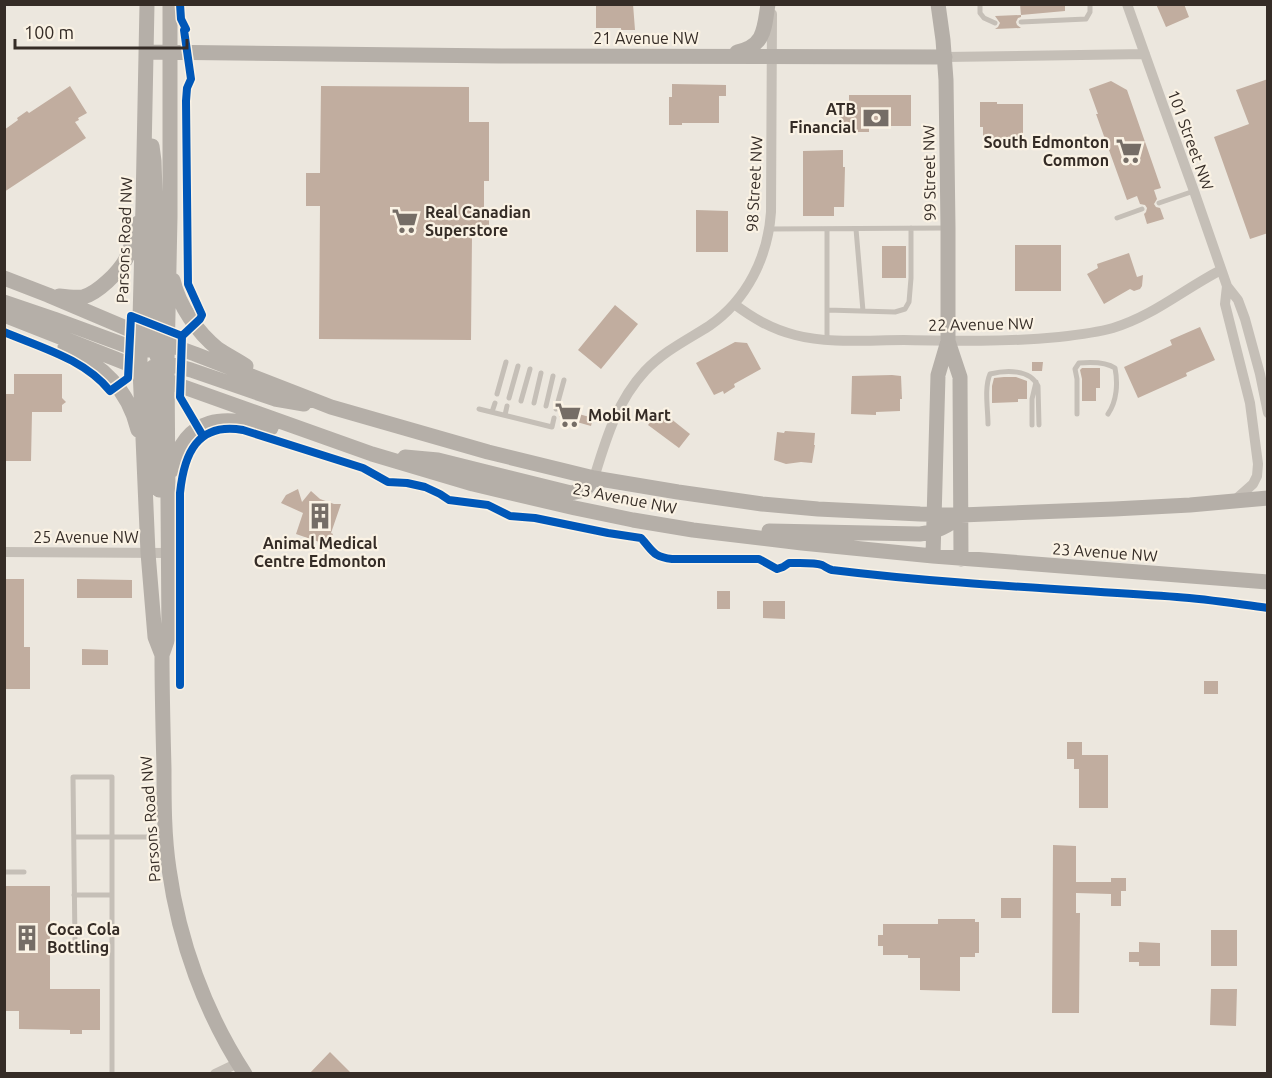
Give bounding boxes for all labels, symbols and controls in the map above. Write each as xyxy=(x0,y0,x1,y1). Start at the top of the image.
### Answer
scale bar xyxy=(15,12,188,50)
text: 100 m xyxy=(24,22,74,42)
street label: 21 Avenue NW xyxy=(593,29,699,47)
street label: 101 Street NW xyxy=(1165,87,1218,193)
place label: ATB Financial xyxy=(789,100,856,136)
bank icon: ATB Financial xyxy=(861,103,891,133)
street label: 99 Street NW xyxy=(919,125,939,221)
place label: South Edmonton Common xyxy=(984,133,1109,169)
street label: 98 Street NW xyxy=(742,135,766,233)
supermarket icon: South Edmonton Common xyxy=(1114,136,1144,166)
street label: Parsons Road NW xyxy=(113,176,135,304)
place label: Real Canadian Superstore xyxy=(425,203,531,239)
supermarket icon: Real Canadian Superstore xyxy=(390,206,420,236)
street label: 22 Avenue NW xyxy=(928,314,1034,334)
supermarket icon: Mobil Mart xyxy=(553,400,583,430)
place label: Mobil Mart xyxy=(588,406,671,424)
street label: 23 Avenue NW xyxy=(572,479,679,517)
building icon: Animal Medical Centre Edmonton xyxy=(305,501,335,531)
street label: 25 Avenue NW xyxy=(33,528,139,546)
place label: Animal Medical Centre Edmonton xyxy=(254,534,386,570)
street label: 23 Avenue NW xyxy=(1052,539,1158,565)
street label: Parsons Road NW xyxy=(137,755,163,883)
place label: Coca Cola Bottling xyxy=(47,920,120,956)
building icon: Coca Cola Bottling xyxy=(12,923,42,953)

